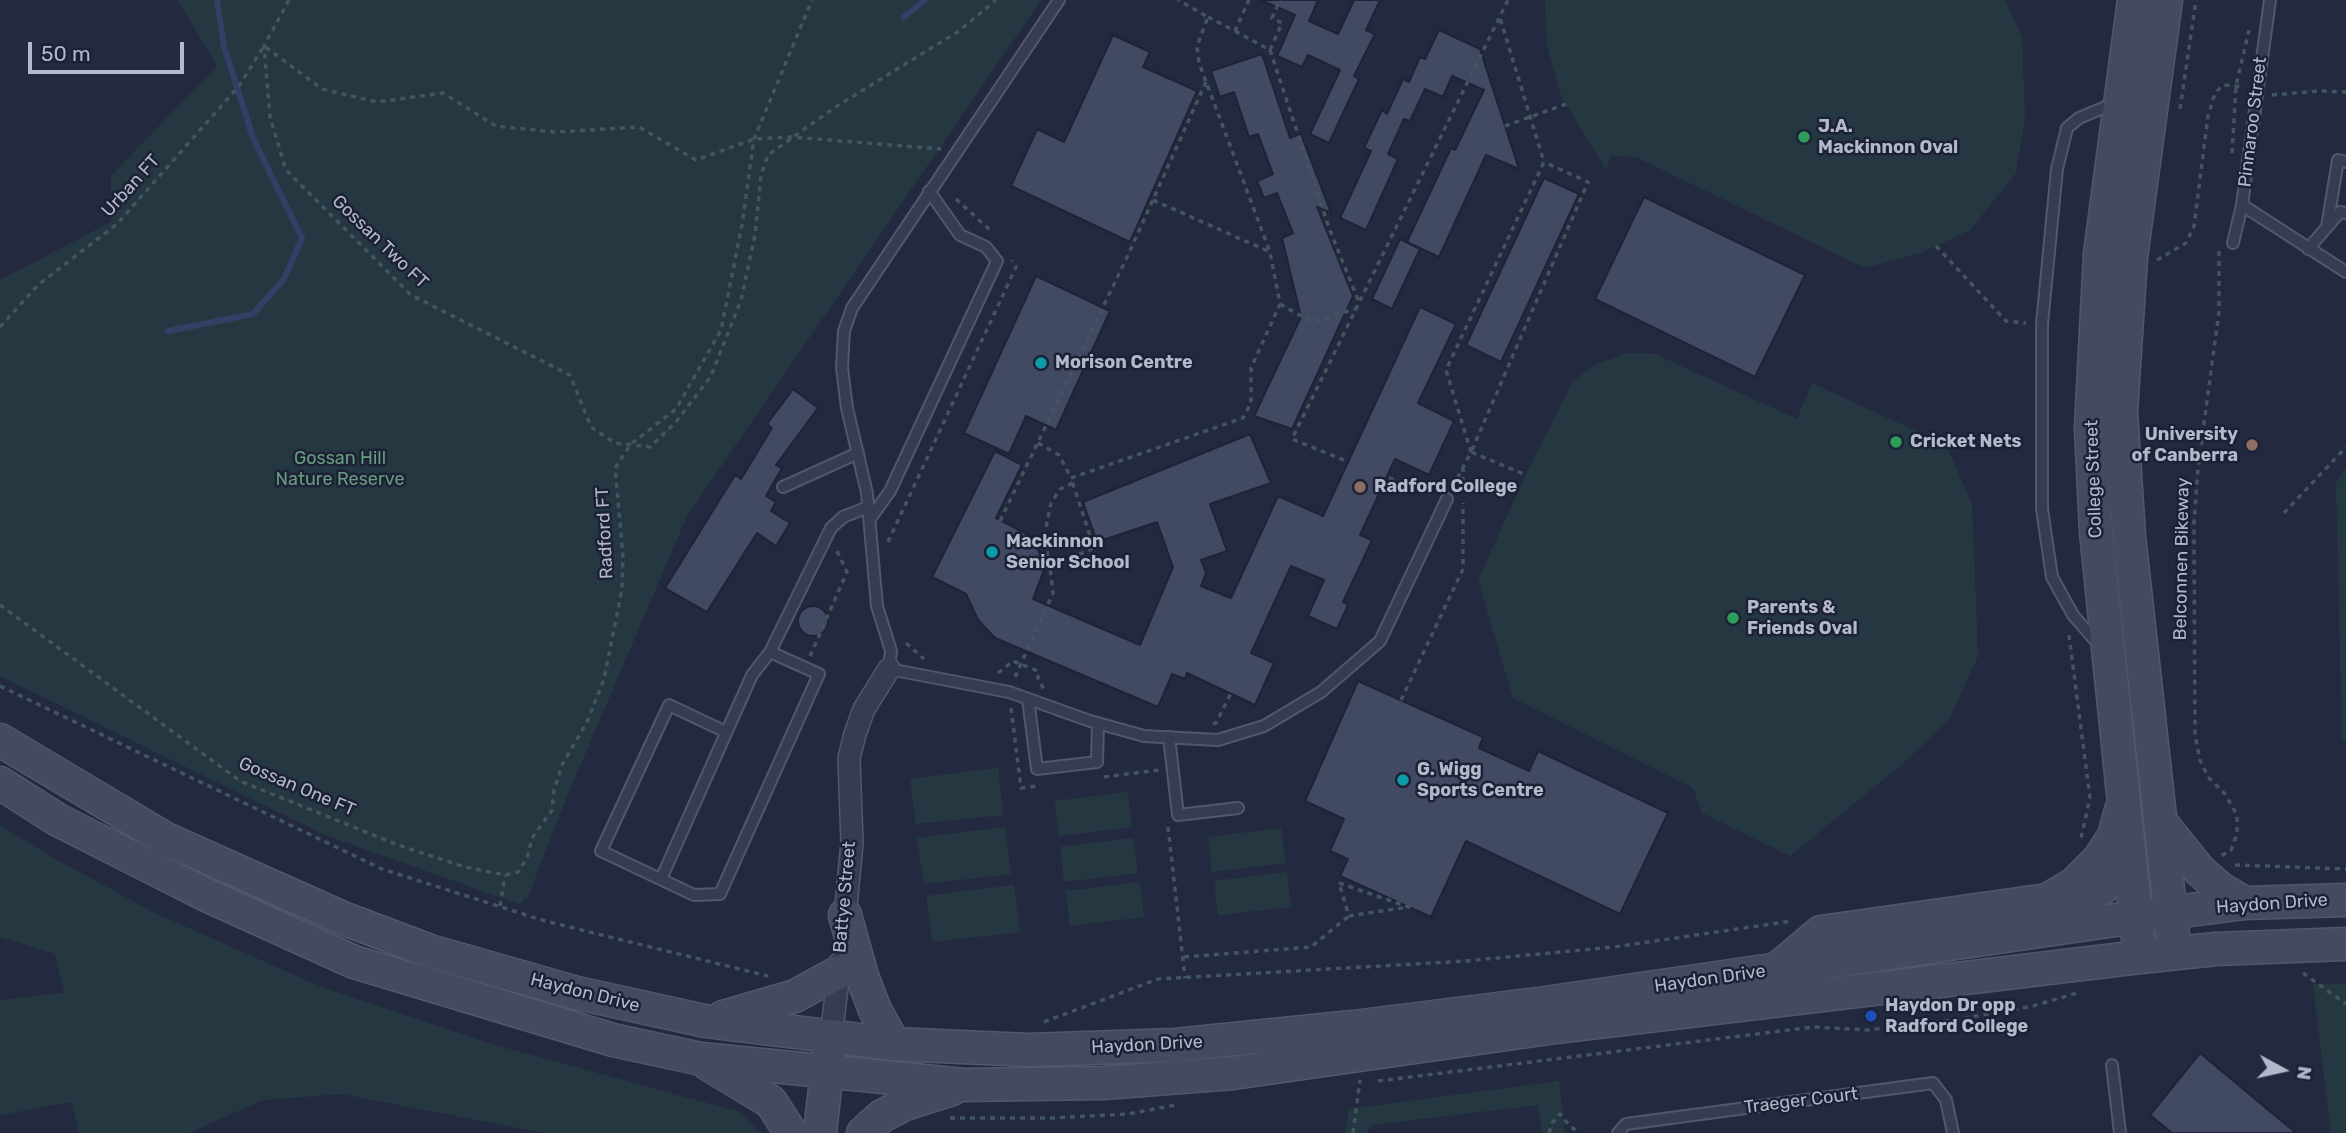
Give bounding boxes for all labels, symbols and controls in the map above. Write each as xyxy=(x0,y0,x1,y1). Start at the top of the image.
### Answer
scale bar xyxy=(32,28,187,72)
text: 50 m xyxy=(41,41,91,66)
street label: Pinnaroo Street xyxy=(2234,55,2272,189)
place label: J.A. Mackinnon Oval xyxy=(1818,116,1958,158)
marker: J.A. Mackinnon Oval xyxy=(1796,129,1812,145)
street label: Urban FT xyxy=(97,150,165,222)
street label: Gossan Two FT xyxy=(327,191,433,293)
place label: Morison Centre xyxy=(1055,352,1193,374)
marker: Morison Centre xyxy=(1033,355,1049,371)
street label: College Street xyxy=(2081,419,2107,539)
place label: University of Canberra xyxy=(2132,424,2238,466)
place label: Cricket Nets xyxy=(1910,431,2022,453)
marker: Cricket Nets xyxy=(1888,434,1904,450)
marker: University of Canberra xyxy=(2244,437,2260,453)
park label: Gossan Hill Nature Reserve xyxy=(276,448,404,490)
place label: Radford College xyxy=(1374,476,1517,498)
street label: Belconnen Bikeway xyxy=(2170,477,2194,641)
marker: Radford College xyxy=(1352,479,1368,495)
street label: Radford FT xyxy=(592,486,618,580)
place label: Mackinnon Senior School xyxy=(1006,531,1130,574)
marker: Mackinnon Senior School xyxy=(984,544,1000,560)
place label: Parents & Friends Oval xyxy=(1747,597,1858,640)
marker: Parents & Friends Oval xyxy=(1725,610,1741,626)
street label: Gossan One FT xyxy=(235,753,359,821)
place label: G. Wigg Sports Centre xyxy=(1417,759,1544,802)
marker: G. Wigg Sports Centre xyxy=(1395,772,1411,788)
street label: Battye Street xyxy=(829,840,861,954)
street label: Haydon Drive xyxy=(2215,889,2329,919)
street label: Haydon Drive xyxy=(1653,961,1767,997)
street label: Haydon Drive xyxy=(528,969,642,1017)
place label: Haydon Dr opp Radford College xyxy=(1885,995,2028,1038)
marker: Haydon Dr opp Radford College xyxy=(1863,1008,1879,1024)
street label: Haydon Drive xyxy=(1091,1031,1203,1059)
north arrow xyxy=(2248,1035,2318,1105)
text: N xyxy=(2292,1065,2317,1081)
street label: Traeger Court xyxy=(1743,1083,1859,1119)

